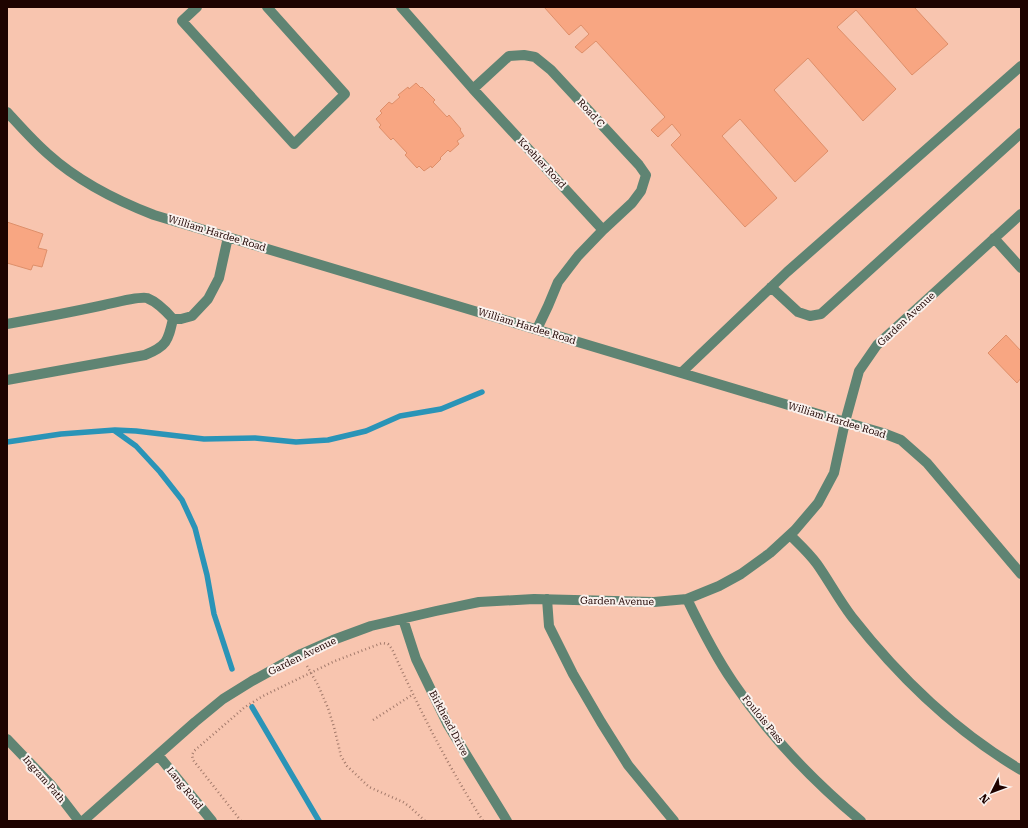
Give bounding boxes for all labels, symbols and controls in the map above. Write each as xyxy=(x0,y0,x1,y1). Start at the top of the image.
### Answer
street label: Road C xyxy=(575,97,607,129)
street label: Koehler Road xyxy=(516,136,568,191)
street label: William Hardee Road xyxy=(167,213,268,253)
street label: Garden Avenue xyxy=(875,289,937,348)
street label: William Hardee Road xyxy=(477,306,578,346)
street label: William Hardee Road xyxy=(787,400,888,440)
street label: Garden Avenue xyxy=(580,595,655,607)
street label: Garden Avenue xyxy=(266,635,338,677)
street label: Birkhead Drive xyxy=(427,688,471,758)
street label: Foulois Pass xyxy=(740,693,786,745)
street label: Ingram Path xyxy=(21,753,68,805)
street label: Lang Road xyxy=(165,765,206,812)
north arrow xyxy=(972,772,1012,812)
text: N xyxy=(977,790,993,806)

